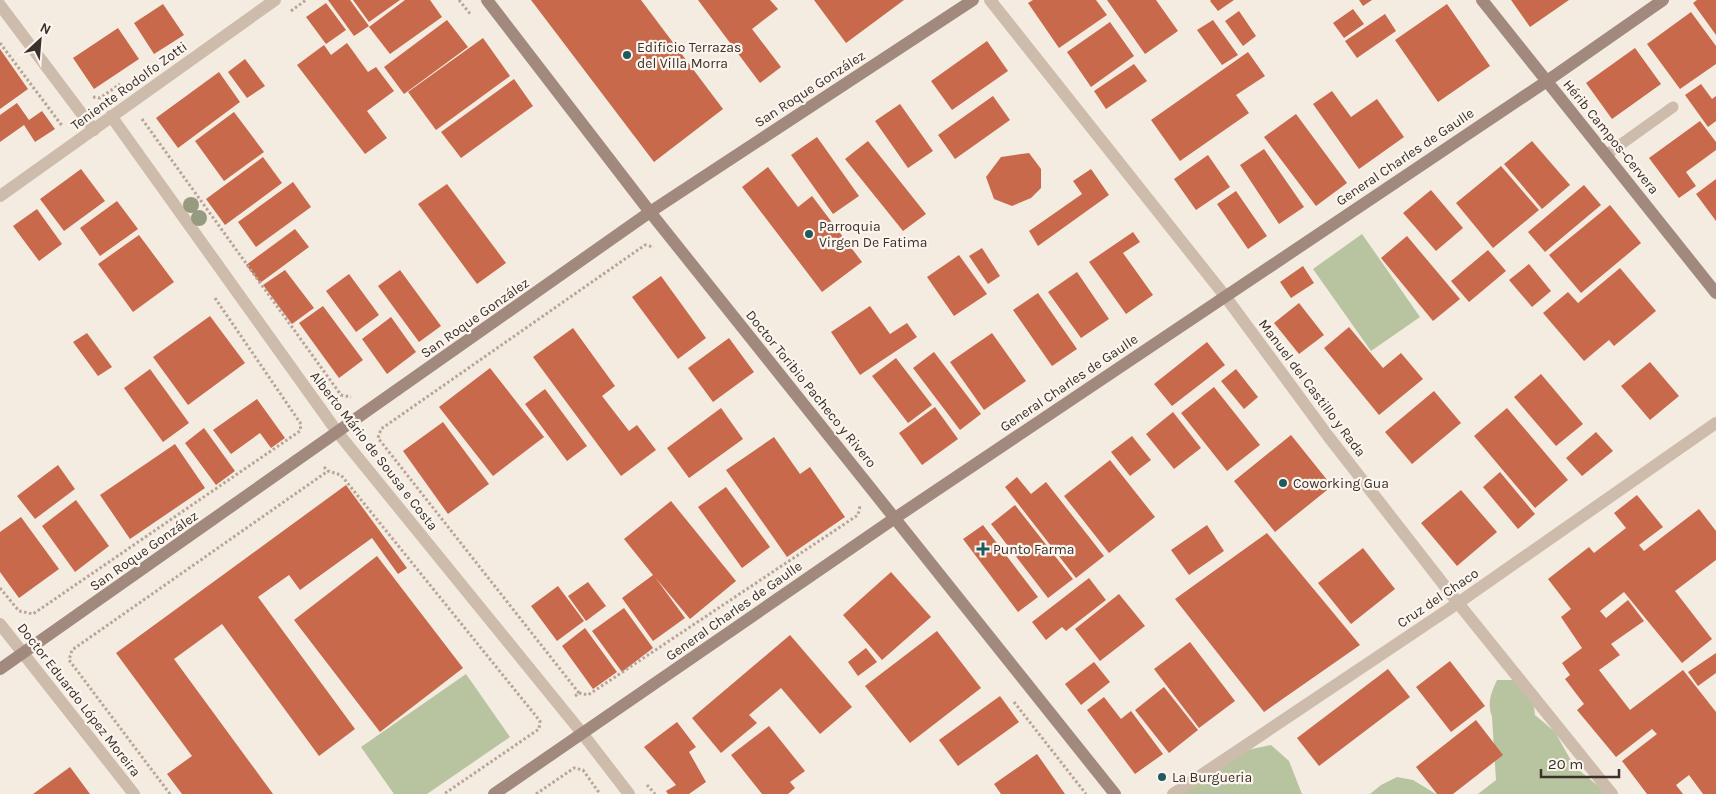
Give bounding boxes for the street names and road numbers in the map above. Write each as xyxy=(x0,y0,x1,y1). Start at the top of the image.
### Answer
street label: Teniente Rodolfo Zotti xyxy=(67,38,191,134)
street label: San Roque González xyxy=(751,47,869,131)
street label: Hérib Campos-Cervera xyxy=(1559,76,1663,198)
street label: General Charles de Gaulle xyxy=(1333,105,1477,209)
street label: San Roque González xyxy=(417,274,533,362)
street label: Doctor Toribio Pacheco y Rivero xyxy=(742,307,880,471)
street label: Manuel del Castillo y Rada xyxy=(1255,316,1369,460)
street label: General Charles de Gaulle xyxy=(997,331,1141,435)
street label: Alberto Mário de Sousa e Costa xyxy=(307,368,441,534)
street label: San Roque González xyxy=(86,507,202,595)
street label: General Charles de Gaulle xyxy=(663,557,805,665)
street label: Cruz del Chaco xyxy=(1394,565,1482,631)
street label: Doctor Eduardo López Moreira xyxy=(14,620,144,780)

